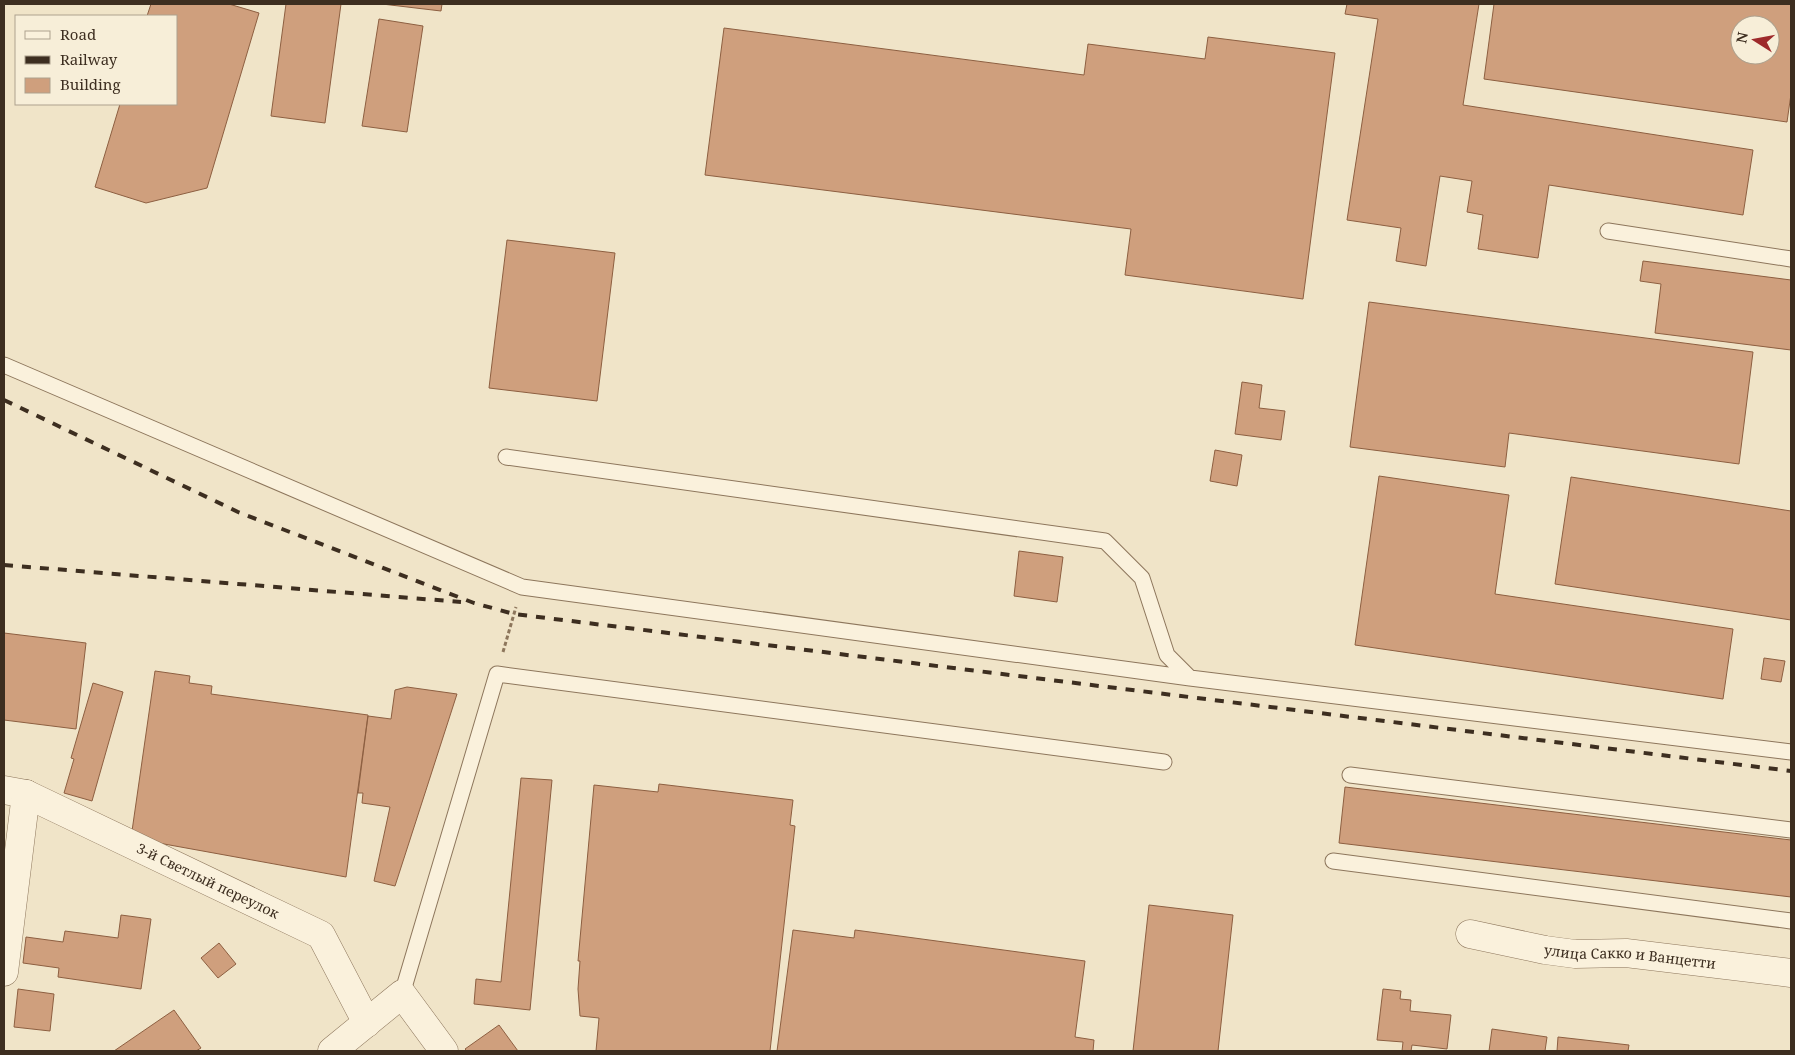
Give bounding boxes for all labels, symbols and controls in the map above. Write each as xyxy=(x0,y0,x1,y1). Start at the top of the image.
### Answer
legend xyxy=(15,15,178,105)
north arrow xyxy=(1730,15,1780,65)
text: Road xyxy=(60,24,96,44)
text: N xyxy=(1731,30,1752,45)
text: Railway xyxy=(60,49,118,69)
text: Building xyxy=(60,74,121,94)
street label: 3-й Светлый переулок xyxy=(134,838,283,923)
street label: улица Сакко и Ванцетти xyxy=(1543,940,1717,973)

